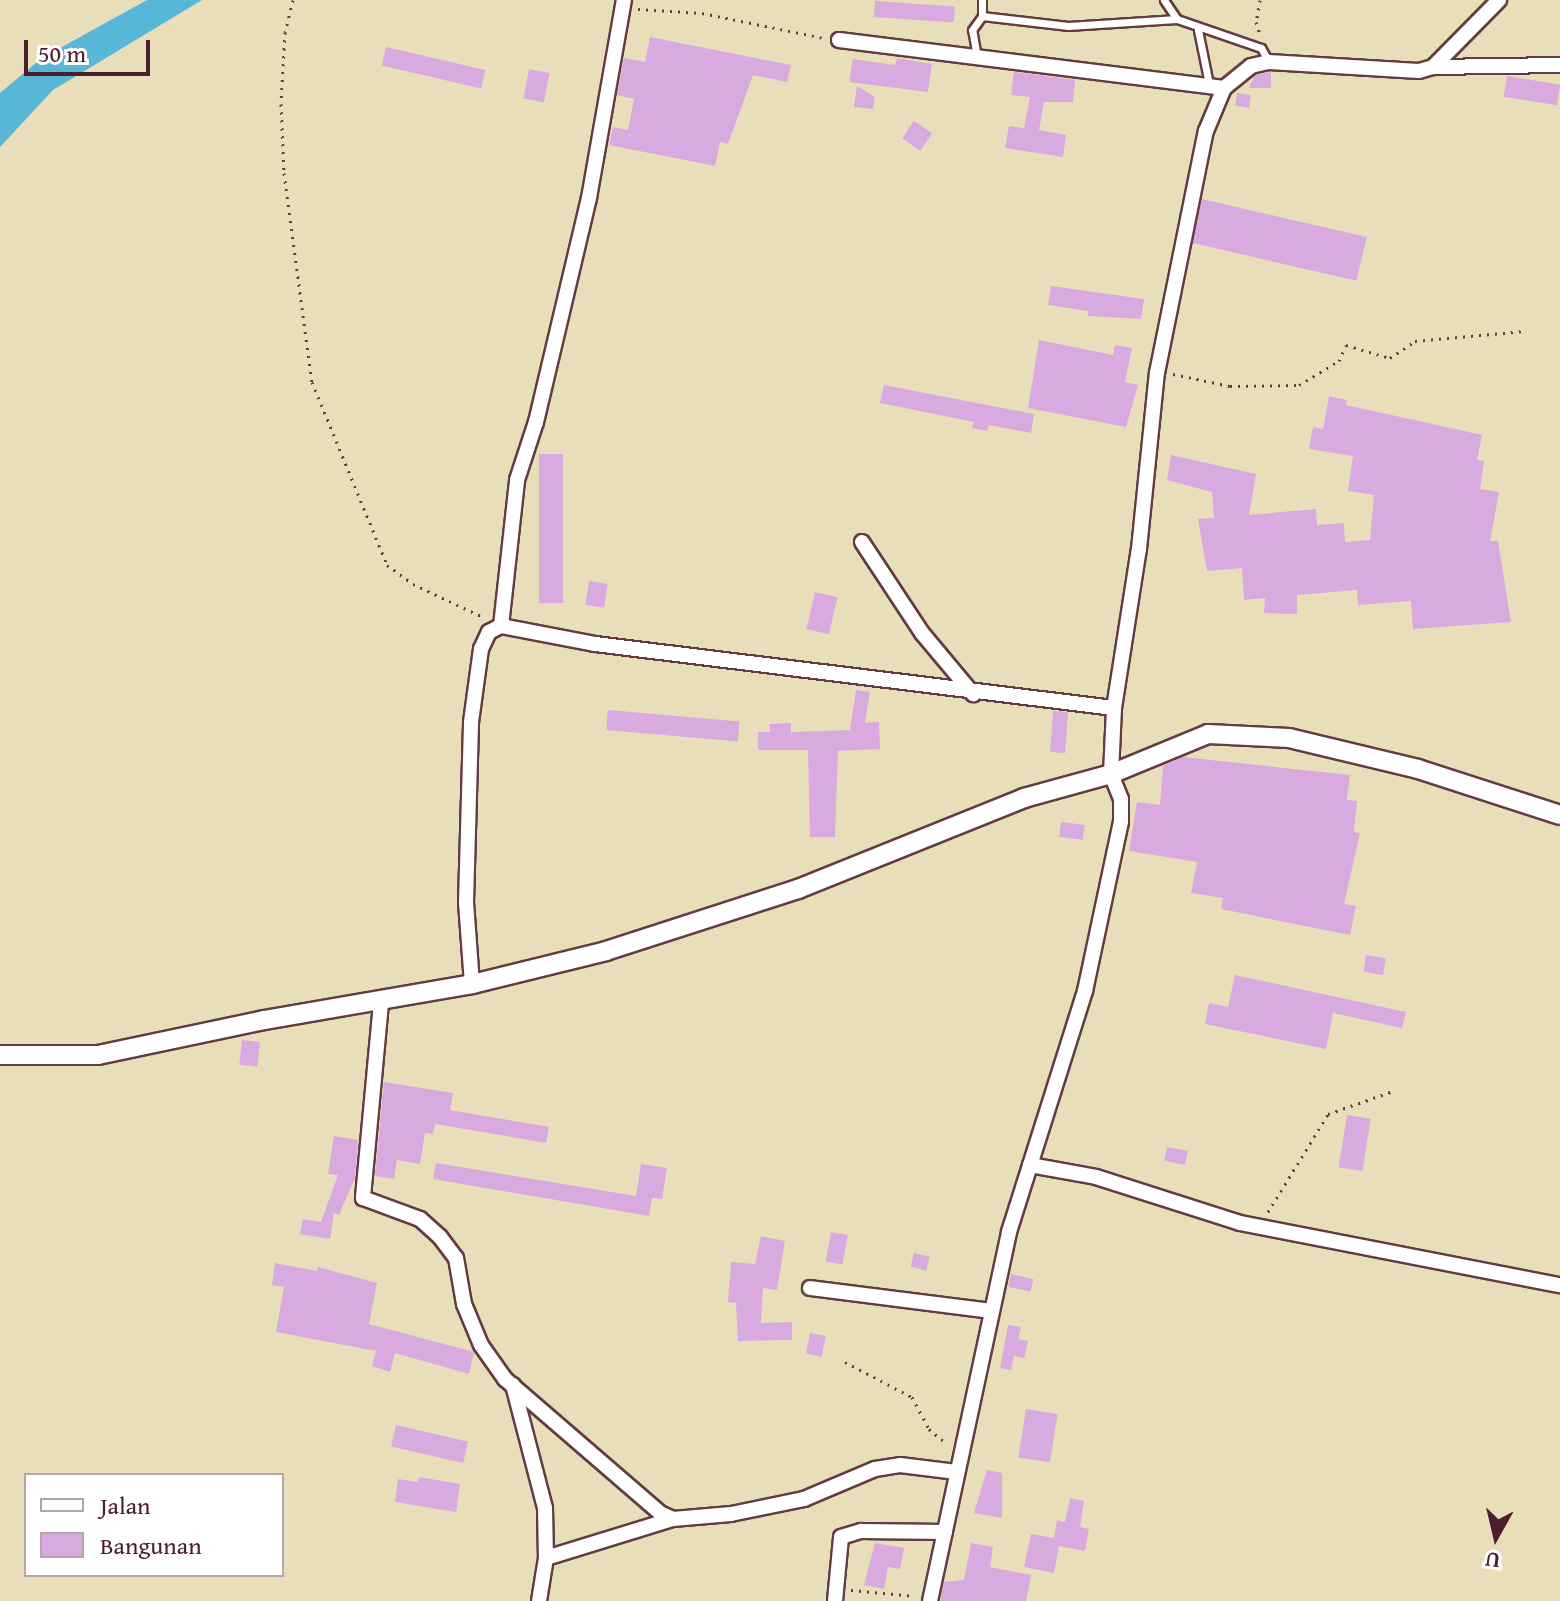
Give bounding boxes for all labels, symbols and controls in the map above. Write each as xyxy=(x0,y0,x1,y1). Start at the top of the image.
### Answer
scale bar xyxy=(28,24,154,74)
text: 50 m xyxy=(38,36,86,71)
legend xyxy=(24,1473,284,1577)
text: Jalan xyxy=(100,1488,150,1523)
north arrow xyxy=(1456,1497,1536,1577)
text: Bangunan xyxy=(100,1528,202,1563)
text: U xyxy=(1483,1544,1502,1578)

